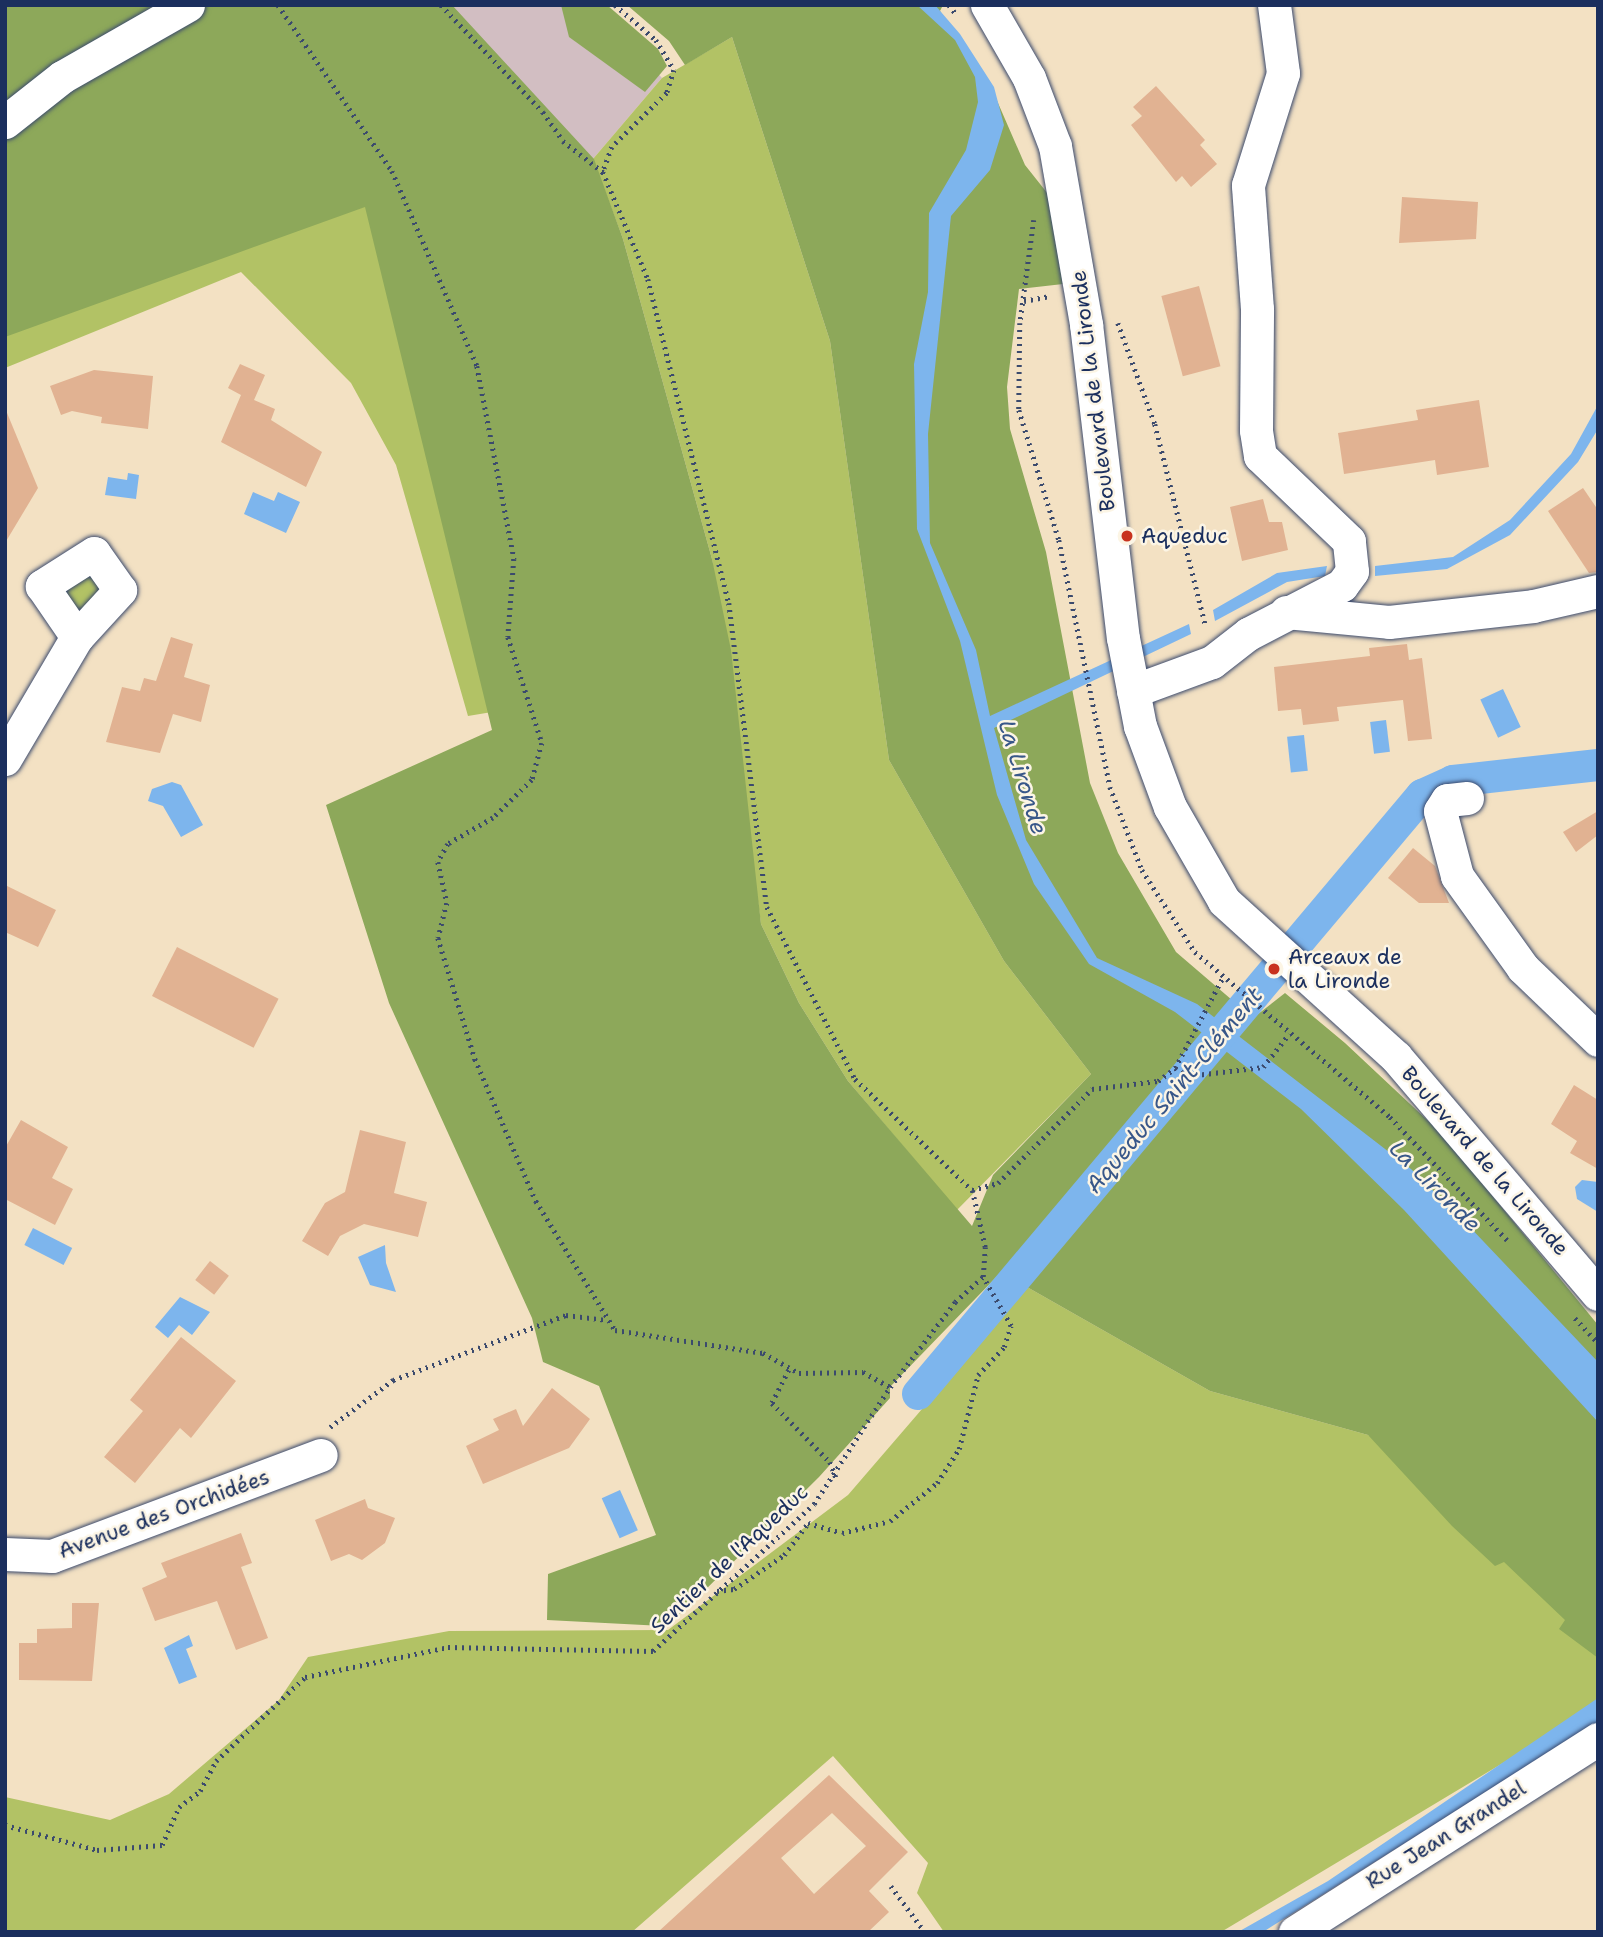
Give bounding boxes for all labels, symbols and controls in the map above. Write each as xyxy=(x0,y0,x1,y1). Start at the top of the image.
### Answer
street label: Boulevard de la Lironde xyxy=(1066,269,1120,513)
place label: Aqueduc xyxy=(1141,523,1228,549)
marker: Aqueduc xyxy=(1119,528,1135,544)
water label: La Lironde xyxy=(993,716,1053,838)
place label: Arceaux de la Lironde xyxy=(1288,944,1402,994)
marker: Arceaux de la Lironde xyxy=(1266,961,1282,977)
water label: Aqueduc Saint-Clément xyxy=(1080,981,1268,1199)
street label: Boulevard de la Lironde xyxy=(1396,1061,1574,1261)
water label: La Lironde xyxy=(1383,1134,1487,1238)
street label: Avenue des Orchidées xyxy=(55,1464,273,1564)
street label: Sentier de l'Aqueduc xyxy=(645,1479,813,1639)
street label: Rue Jean Grandel xyxy=(1361,1776,1531,1894)

